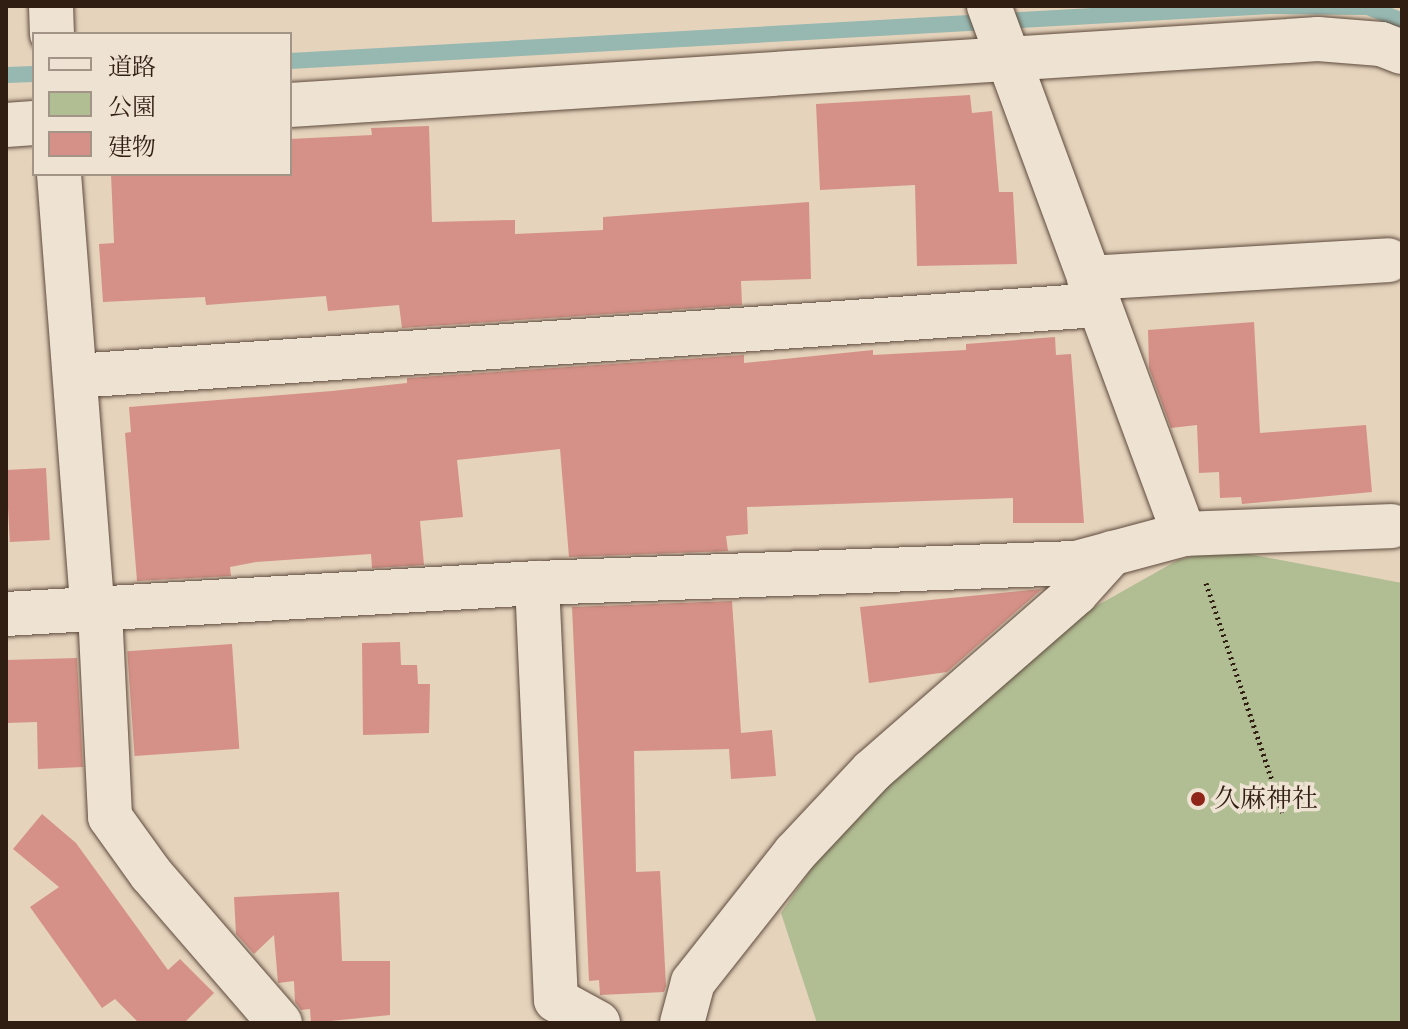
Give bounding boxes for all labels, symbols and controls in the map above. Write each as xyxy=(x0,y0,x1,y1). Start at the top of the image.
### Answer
legend xyxy=(32,32,292,176)
text: 道路 xyxy=(108,52,156,81)
text: 公園 xyxy=(108,92,156,121)
text: 建物 xyxy=(108,132,156,161)
place label: 久麻神社 xyxy=(1214,783,1318,815)
marker: 久麻神社 xyxy=(1189,790,1207,808)

